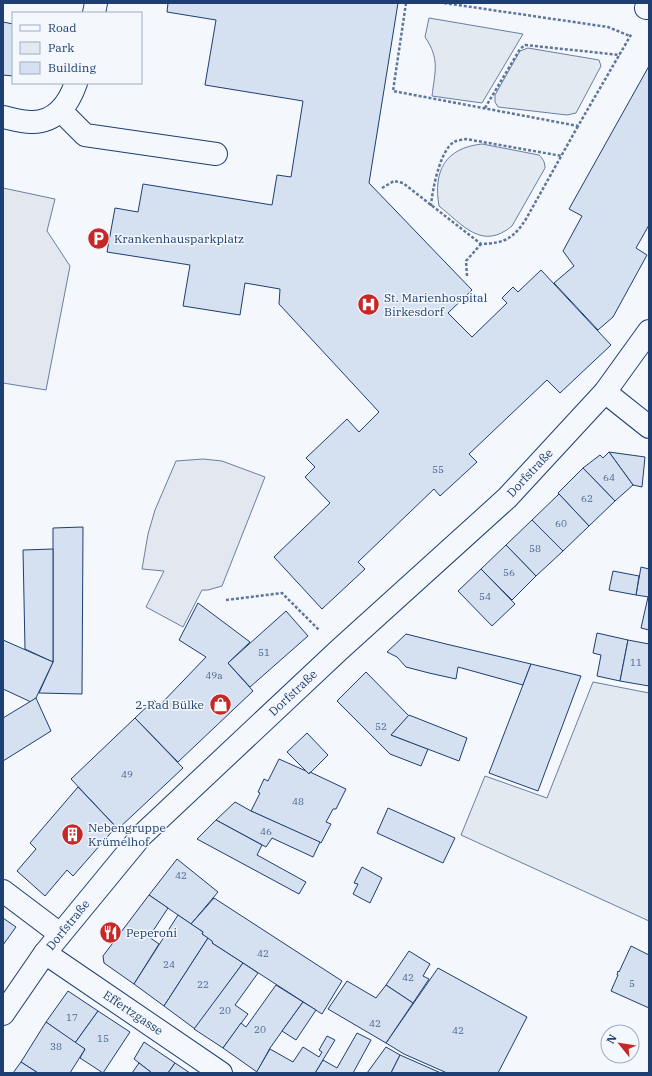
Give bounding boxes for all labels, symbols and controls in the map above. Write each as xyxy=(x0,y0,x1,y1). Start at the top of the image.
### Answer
legend xyxy=(12,12,142,84)
text: Road xyxy=(48,20,77,35)
text: Park xyxy=(48,40,74,55)
text: Building xyxy=(48,60,96,75)
parking icon: Krankenhausparkplatz xyxy=(86,226,112,252)
place label: Krankenhausparkplatz xyxy=(114,231,244,246)
place label: St. Marienhospital Birkesdorf xyxy=(384,290,488,319)
hospital icon: St. Marienhospital Birkesdorf xyxy=(355,292,381,318)
street label: Dorfstraße xyxy=(503,445,556,500)
house number: 55 xyxy=(432,463,444,476)
house number: 64 xyxy=(603,471,615,484)
house number: 62 xyxy=(581,492,593,505)
house number: 60 xyxy=(555,517,567,530)
house number: 58 xyxy=(529,542,541,555)
house number: 56 xyxy=(503,566,515,579)
house number: 54 xyxy=(479,590,491,603)
house number: 51 xyxy=(258,646,270,659)
house number: 11 xyxy=(630,656,642,669)
street label: Dorfstraße xyxy=(265,666,320,719)
house number: 49a xyxy=(205,669,223,682)
shop icon: 2-Rad Bülke xyxy=(207,692,233,718)
place label: 2-Rad Bülke xyxy=(135,697,204,712)
house number: 52 xyxy=(375,720,387,733)
house number: 49 xyxy=(121,768,133,781)
house number: 48 xyxy=(292,795,304,808)
place label: Nebengruppe Krümelhof xyxy=(88,820,166,849)
building icon: Nebengruppe Krümelhof xyxy=(60,822,86,848)
house number: 46 xyxy=(260,825,272,838)
house number: 42 xyxy=(175,869,187,882)
street label: Dorfstraße xyxy=(43,896,93,953)
restaurant icon: Peperoni xyxy=(98,920,124,946)
place label: Peperoni xyxy=(126,925,177,940)
house number: 42 xyxy=(257,947,269,960)
house number: 24 xyxy=(163,958,175,971)
house number: 42 xyxy=(402,971,414,984)
house number: 5 xyxy=(629,977,635,990)
house number: 22 xyxy=(197,978,209,991)
street label: Effertzgasse xyxy=(100,987,166,1038)
house number: 20 xyxy=(219,1004,231,1017)
house number: 17 xyxy=(66,1011,78,1024)
house number: 42 xyxy=(369,1017,381,1030)
house number: 20 xyxy=(254,1023,266,1036)
house number: 42 xyxy=(452,1024,464,1037)
north arrow xyxy=(600,1024,640,1064)
text: N xyxy=(603,1031,620,1046)
house number: 15 xyxy=(97,1032,109,1045)
house number: 38 xyxy=(50,1040,62,1053)

